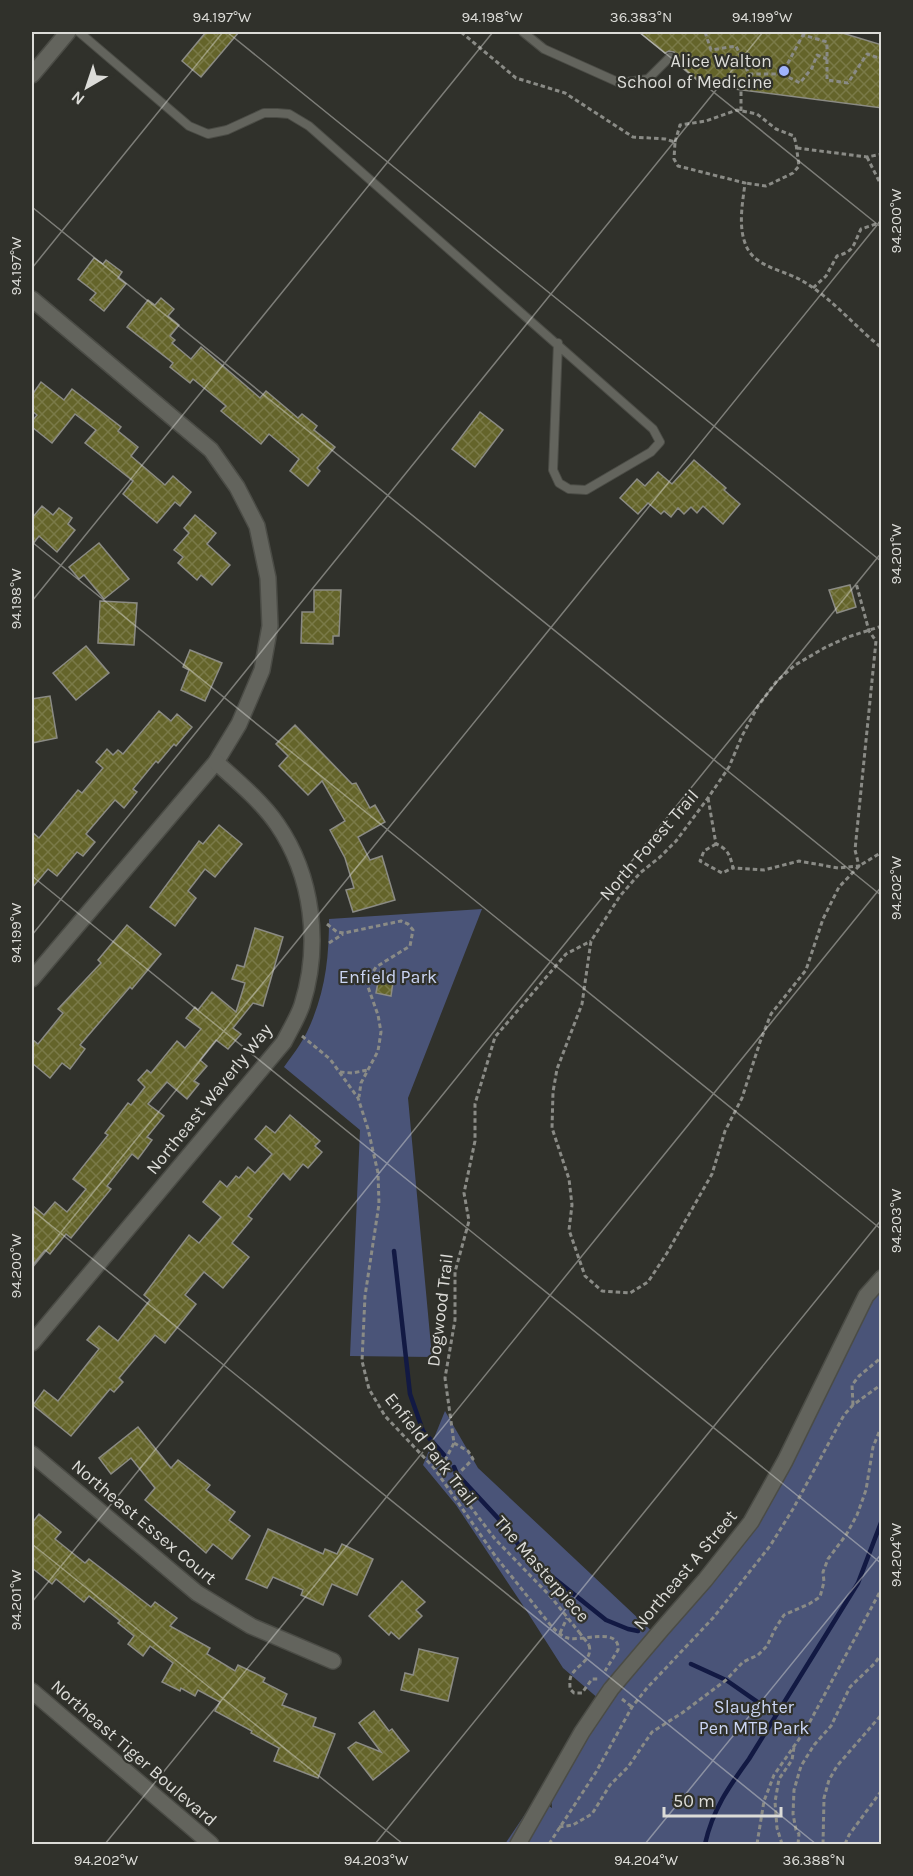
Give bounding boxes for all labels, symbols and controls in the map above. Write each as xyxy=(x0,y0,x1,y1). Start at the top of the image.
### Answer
text: 94.197°W xyxy=(193,8,252,26)
text: 94.198°W xyxy=(461,8,523,26)
text: 36.383°N xyxy=(610,8,672,26)
text: 94.199°W xyxy=(732,8,793,26)
place label: Alice Walton School of Medicine xyxy=(616,50,772,93)
north arrow xyxy=(57,57,117,117)
marker: Alice Walton School of Medicine xyxy=(777,64,791,78)
text: N xyxy=(67,87,88,109)
text: 94.200°W xyxy=(887,188,905,253)
text: 94.197°W xyxy=(7,236,25,295)
text: 94.201°W xyxy=(887,523,905,584)
text: 94.198°W xyxy=(7,568,25,630)
street label: North Forest Trail xyxy=(595,785,703,905)
text: 94.202°W xyxy=(887,855,905,920)
text: 94.199°W xyxy=(7,902,25,963)
park label: Enfield Park xyxy=(339,966,437,988)
street label: Northeast Waverly Way xyxy=(141,1019,277,1179)
text: 94.203°W xyxy=(887,1188,905,1253)
text: 94.200°W xyxy=(7,1233,25,1298)
street label: Dogwood Trail xyxy=(422,1252,458,1368)
street label: Enfield Park Trail xyxy=(380,1388,482,1510)
street label: Northeast Essex Court xyxy=(67,1455,221,1589)
street label: Northeast A Street xyxy=(628,1505,742,1635)
street label: The Masterpiece xyxy=(490,1511,594,1627)
text: 94.204°W xyxy=(887,1522,905,1587)
text: 94.201°W xyxy=(7,1569,25,1630)
street label: Northeast Tiger Boulevard xyxy=(46,1675,222,1831)
park label: Slaughter Pen MTB Park xyxy=(699,1696,809,1739)
scale bar xyxy=(664,1780,781,1818)
text: 50 m xyxy=(673,1790,715,1812)
text: 94.202°W xyxy=(74,1851,139,1869)
text: 94.203°W xyxy=(344,1851,409,1869)
text: 94.204°W xyxy=(614,1851,679,1869)
text: 36.388°N xyxy=(783,1851,845,1869)

